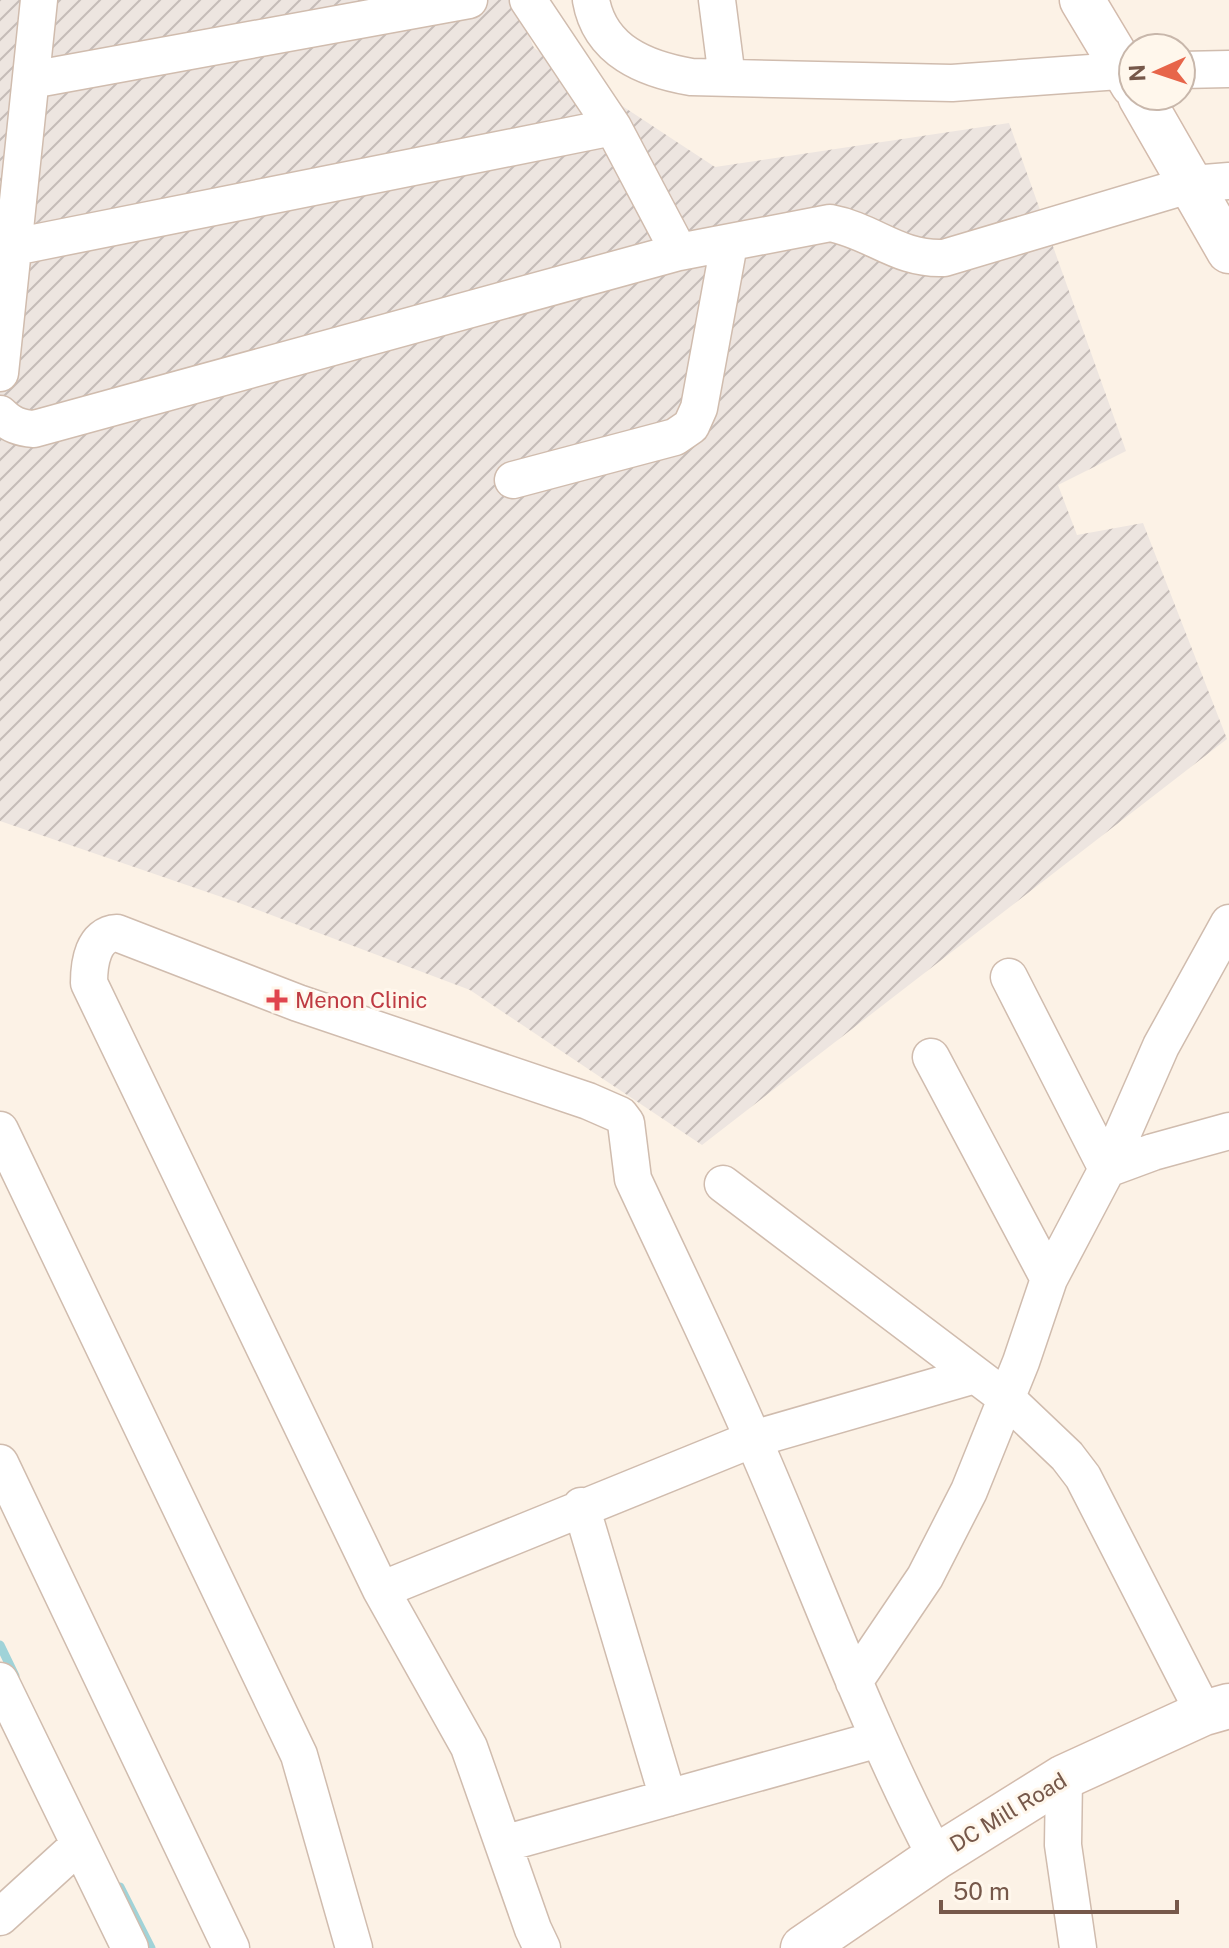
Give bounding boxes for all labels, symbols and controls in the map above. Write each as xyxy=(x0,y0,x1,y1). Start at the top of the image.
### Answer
north arrow xyxy=(1117,32,1197,112)
text: N xyxy=(1124,64,1150,82)
place label: Menon Clinic xyxy=(295,987,427,1013)
marker: Menon Clinic xyxy=(266,989,288,1011)
street label: DC Mill Road xyxy=(945,1767,1071,1857)
scale bar xyxy=(941,1864,1177,1914)
text: 50 m xyxy=(953,1877,1010,1905)

